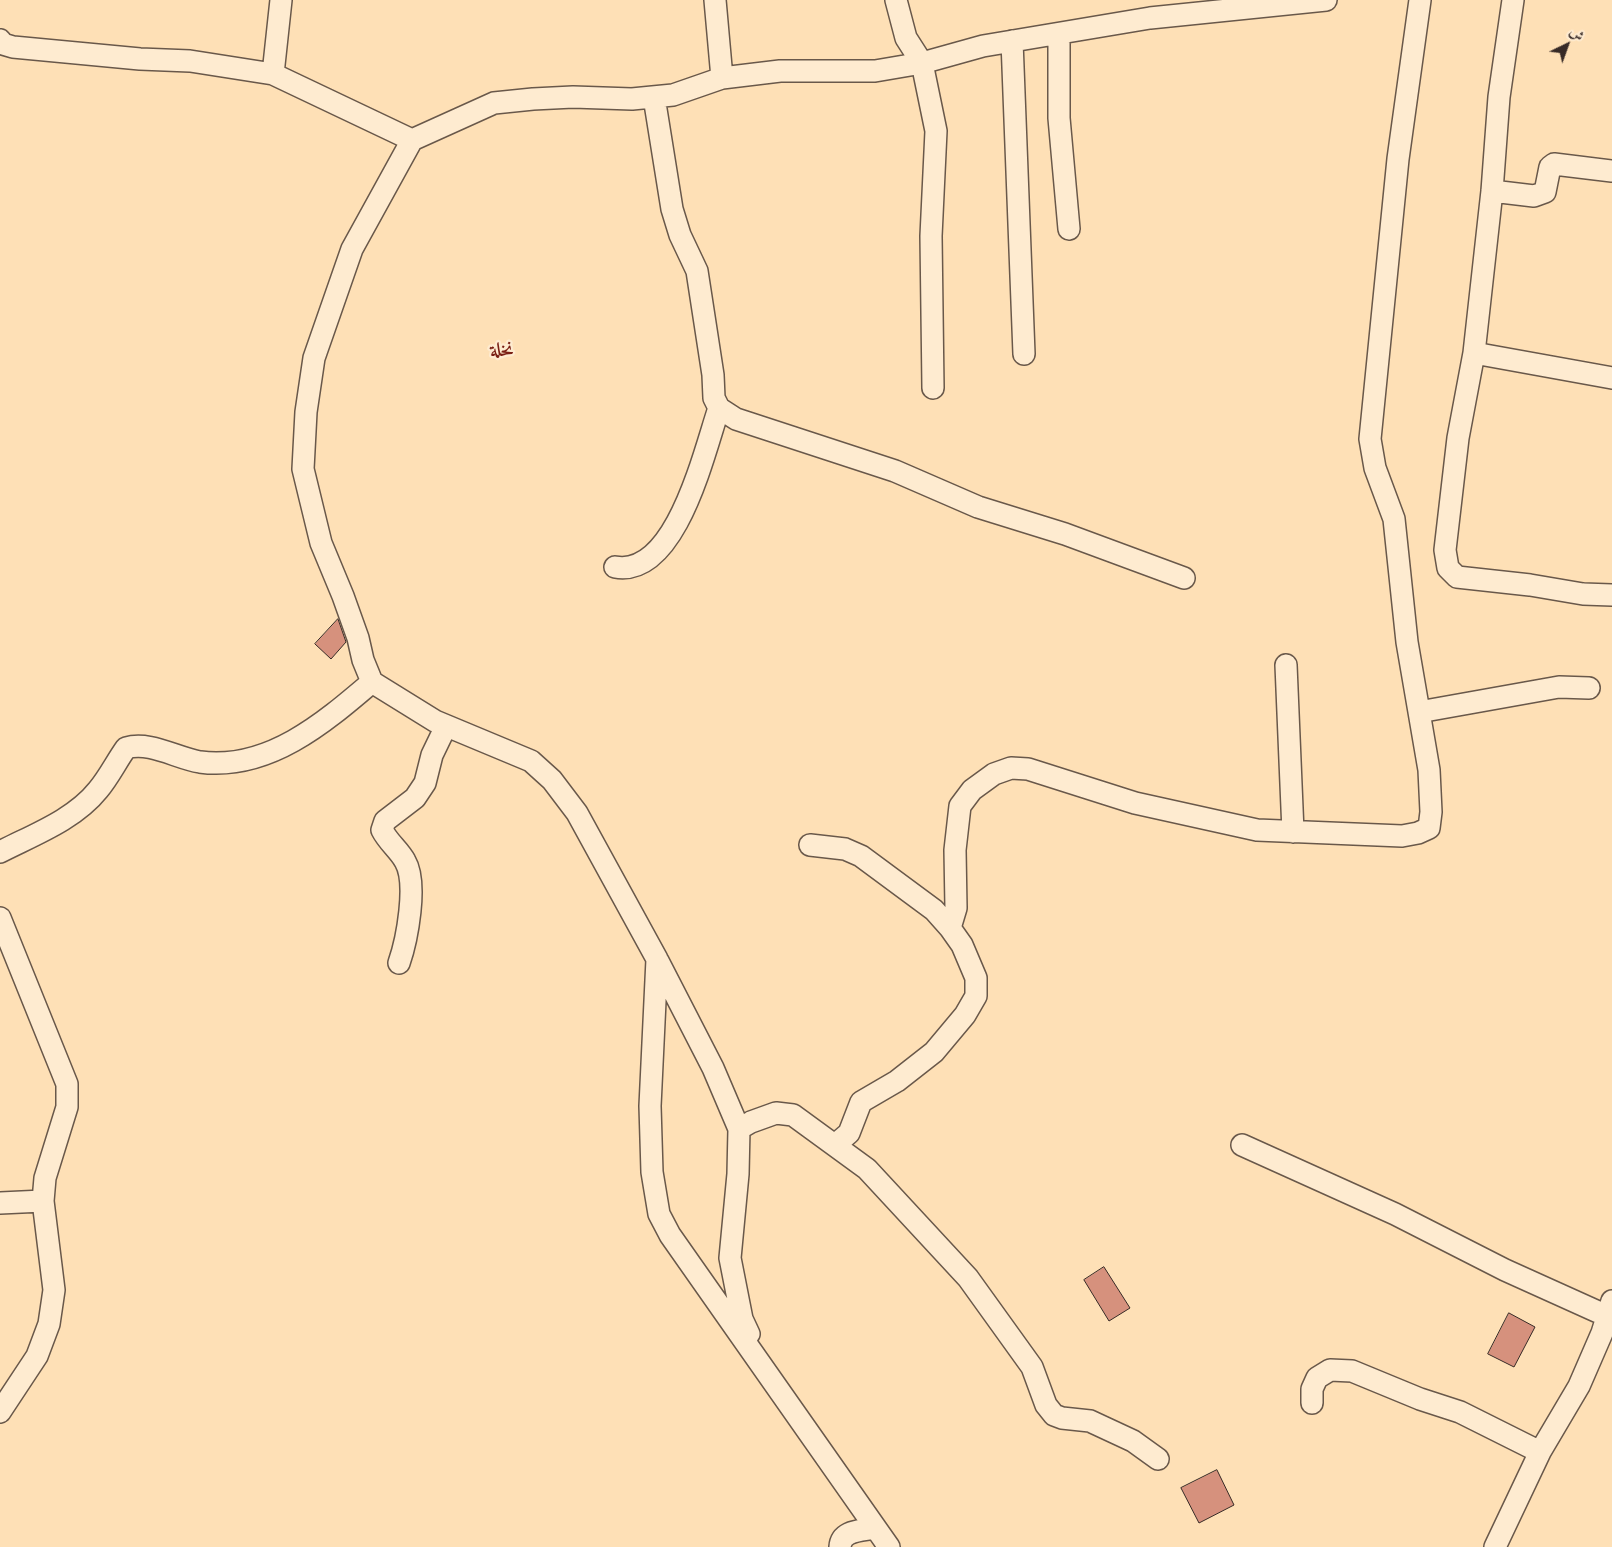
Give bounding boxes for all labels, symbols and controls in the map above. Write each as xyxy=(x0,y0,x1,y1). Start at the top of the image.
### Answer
north arrow xyxy=(1542,20,1592,70)
text: ش xyxy=(1566,23,1588,45)
district label: نخلة xyxy=(490,340,514,362)

